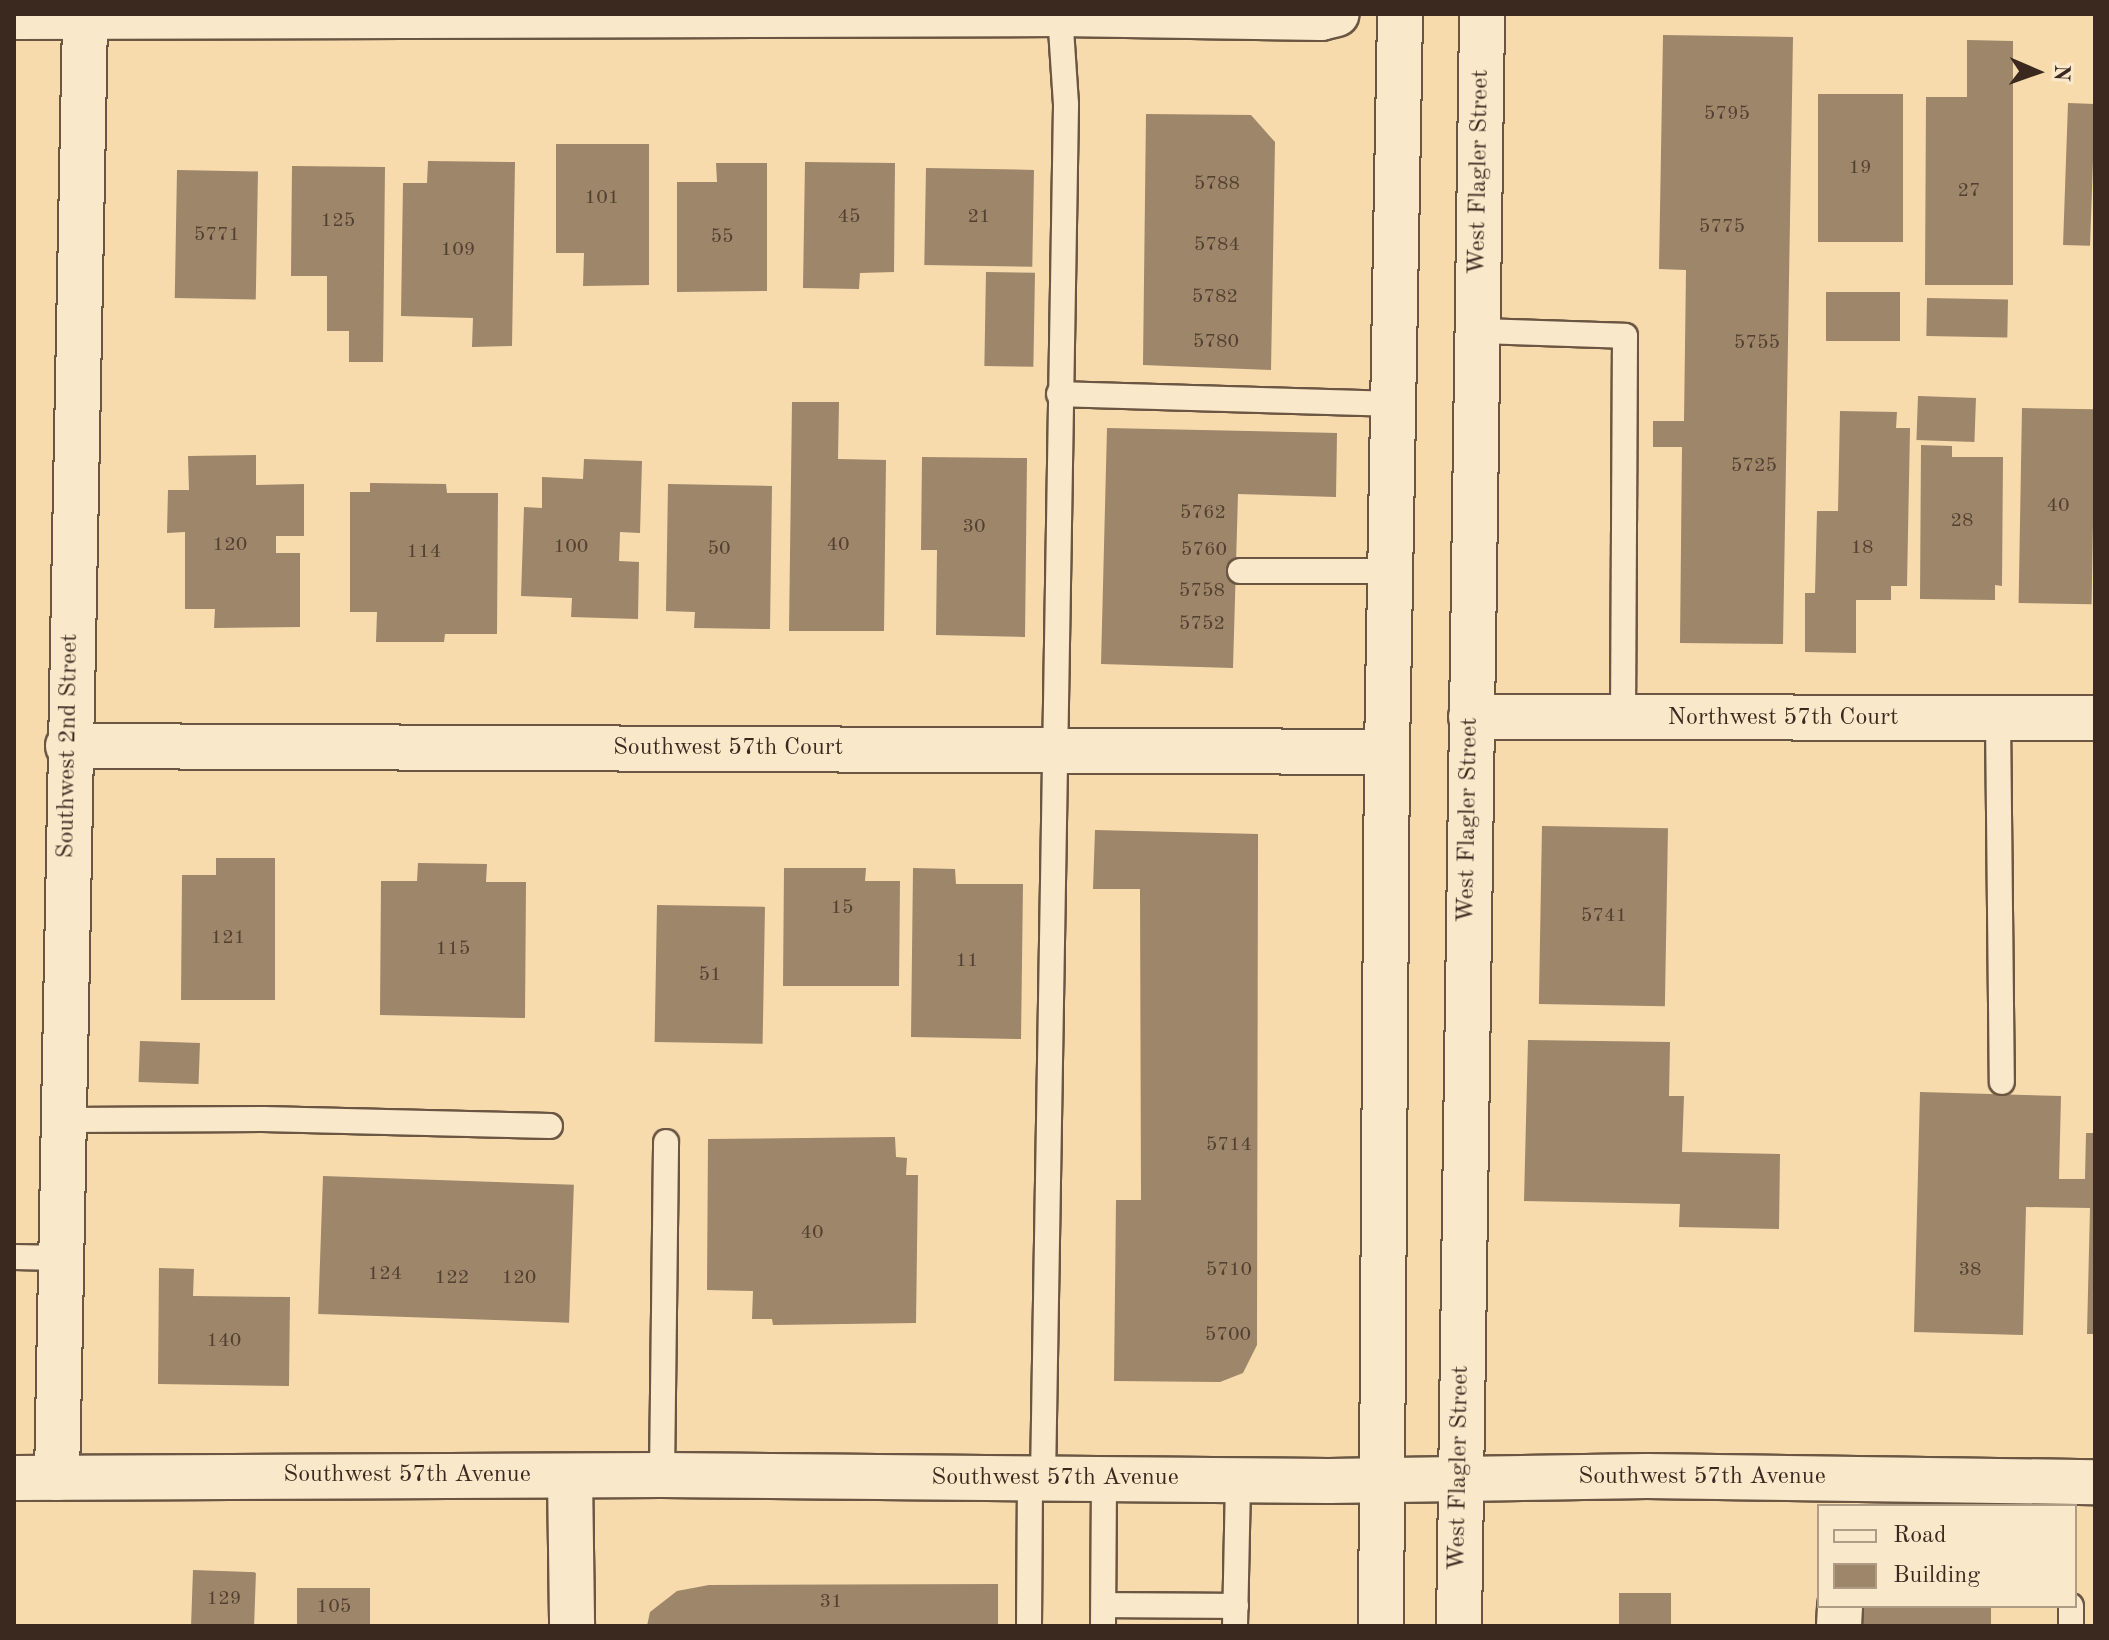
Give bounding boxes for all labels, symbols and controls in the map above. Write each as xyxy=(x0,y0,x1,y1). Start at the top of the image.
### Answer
north arrow xyxy=(1997,32,2077,112)
text: N xyxy=(2050,64,2072,82)
street label: West Flagler Street xyxy=(1464,69,1496,275)
house number: 5795 xyxy=(1704,102,1750,126)
house number: 19 xyxy=(1848,156,1872,180)
house number: 5788 xyxy=(1194,172,1240,196)
house number: 27 xyxy=(1957,179,1981,203)
house number: 101 xyxy=(585,186,619,210)
house number: 45 xyxy=(837,205,861,229)
house number: 21 xyxy=(967,205,991,229)
house number: 125 xyxy=(321,209,355,233)
house number: 5775 xyxy=(1699,215,1745,239)
house number: 5771 xyxy=(194,223,240,247)
house number: 55 xyxy=(710,225,734,249)
house number: 5784 xyxy=(1194,233,1240,257)
house number: 109 xyxy=(441,238,475,262)
house number: 5782 xyxy=(1192,285,1238,309)
house number: 5780 xyxy=(1193,330,1239,354)
house number: 5755 xyxy=(1734,331,1780,355)
house number: 5725 xyxy=(1731,454,1777,478)
house number: 40 xyxy=(2046,494,2070,518)
house number: 5762 xyxy=(1180,501,1226,525)
house number: 28 xyxy=(1950,509,1974,533)
house number: 30 xyxy=(962,515,986,539)
house number: 120 xyxy=(213,533,247,557)
house number: 40 xyxy=(826,533,850,557)
house number: 100 xyxy=(554,535,588,559)
house number: 18 xyxy=(1850,536,1874,560)
house number: 50 xyxy=(707,537,731,561)
house number: 5760 xyxy=(1181,538,1227,562)
house number: 114 xyxy=(407,540,441,564)
house number: 5758 xyxy=(1179,579,1225,603)
house number: 5752 xyxy=(1179,612,1225,636)
street label: Southwest 2nd Street xyxy=(53,633,85,859)
street label: Northwest 57th Court xyxy=(1668,705,1898,733)
street label: West Flagler Street xyxy=(1453,717,1485,923)
street label: Southwest 57th Court xyxy=(613,735,843,763)
house number: 15 xyxy=(830,896,854,920)
house number: 5741 xyxy=(1581,904,1627,928)
house number: 121 xyxy=(211,926,245,950)
house number: 115 xyxy=(436,937,470,961)
house number: 11 xyxy=(955,949,979,973)
house number: 51 xyxy=(698,963,722,987)
house number: 5714 xyxy=(1206,1133,1252,1157)
house number: 40 xyxy=(800,1221,824,1245)
house number: 5710 xyxy=(1206,1258,1252,1282)
house number: 38 xyxy=(1958,1258,1982,1282)
house number: 124 xyxy=(368,1262,402,1286)
house number: 122 xyxy=(435,1266,469,1290)
house number: 120 xyxy=(502,1266,536,1290)
house number: 5700 xyxy=(1205,1323,1251,1347)
house number: 140 xyxy=(207,1329,241,1353)
street label: West Flagler Street xyxy=(1444,1365,1476,1571)
street label: Southwest 57th Avenue xyxy=(283,1462,531,1490)
street label: Southwest 57th Avenue xyxy=(1578,1464,1826,1492)
street label: Southwest 57th Avenue xyxy=(931,1465,1179,1493)
legend xyxy=(1817,1504,2077,1608)
text: Road xyxy=(1893,1524,1946,1548)
text: Building xyxy=(1893,1564,1980,1588)
house number: 129 xyxy=(207,1587,241,1611)
house number: 31 xyxy=(819,1590,843,1614)
house number: 105 xyxy=(317,1595,351,1619)

